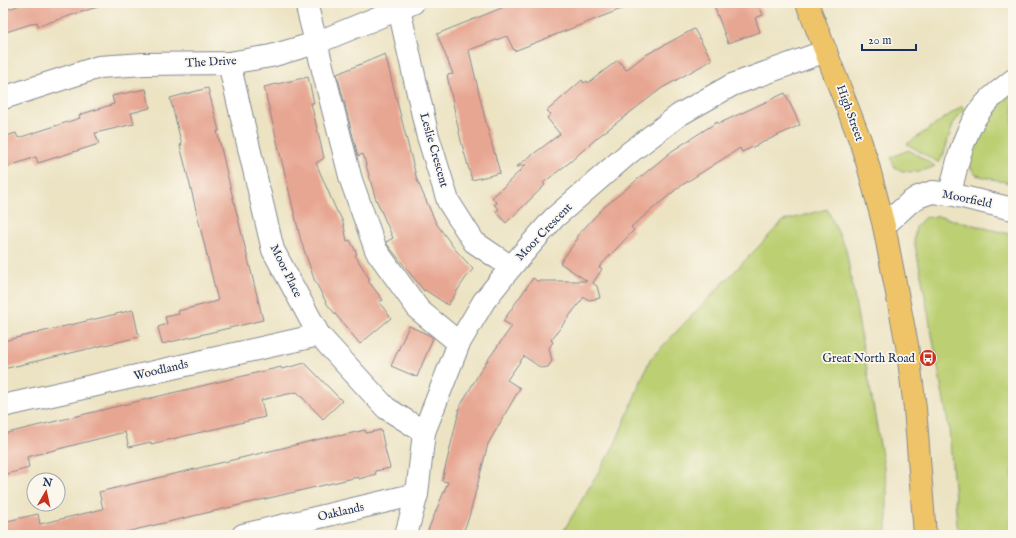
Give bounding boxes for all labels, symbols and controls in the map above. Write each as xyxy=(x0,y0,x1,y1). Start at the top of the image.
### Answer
scale bar xyxy=(862,26,916,52)
text: 20 m xyxy=(868,33,891,48)
street label: The Drive xyxy=(185,53,237,71)
street label: High Street xyxy=(833,83,867,143)
street label: Leslie Crescent xyxy=(416,111,452,189)
street label: Moorfield xyxy=(941,186,994,212)
street label: Moor Crescent xyxy=(513,200,575,264)
street label: Moor Place xyxy=(267,242,305,300)
bus stop icon: Great North Road xyxy=(918,348,938,368)
place label: Great North Road xyxy=(822,351,916,366)
street label: Woodlands xyxy=(132,356,190,384)
north arrow xyxy=(26,472,66,512)
text: N xyxy=(41,475,54,491)
street label: Oaklands xyxy=(316,499,366,525)

